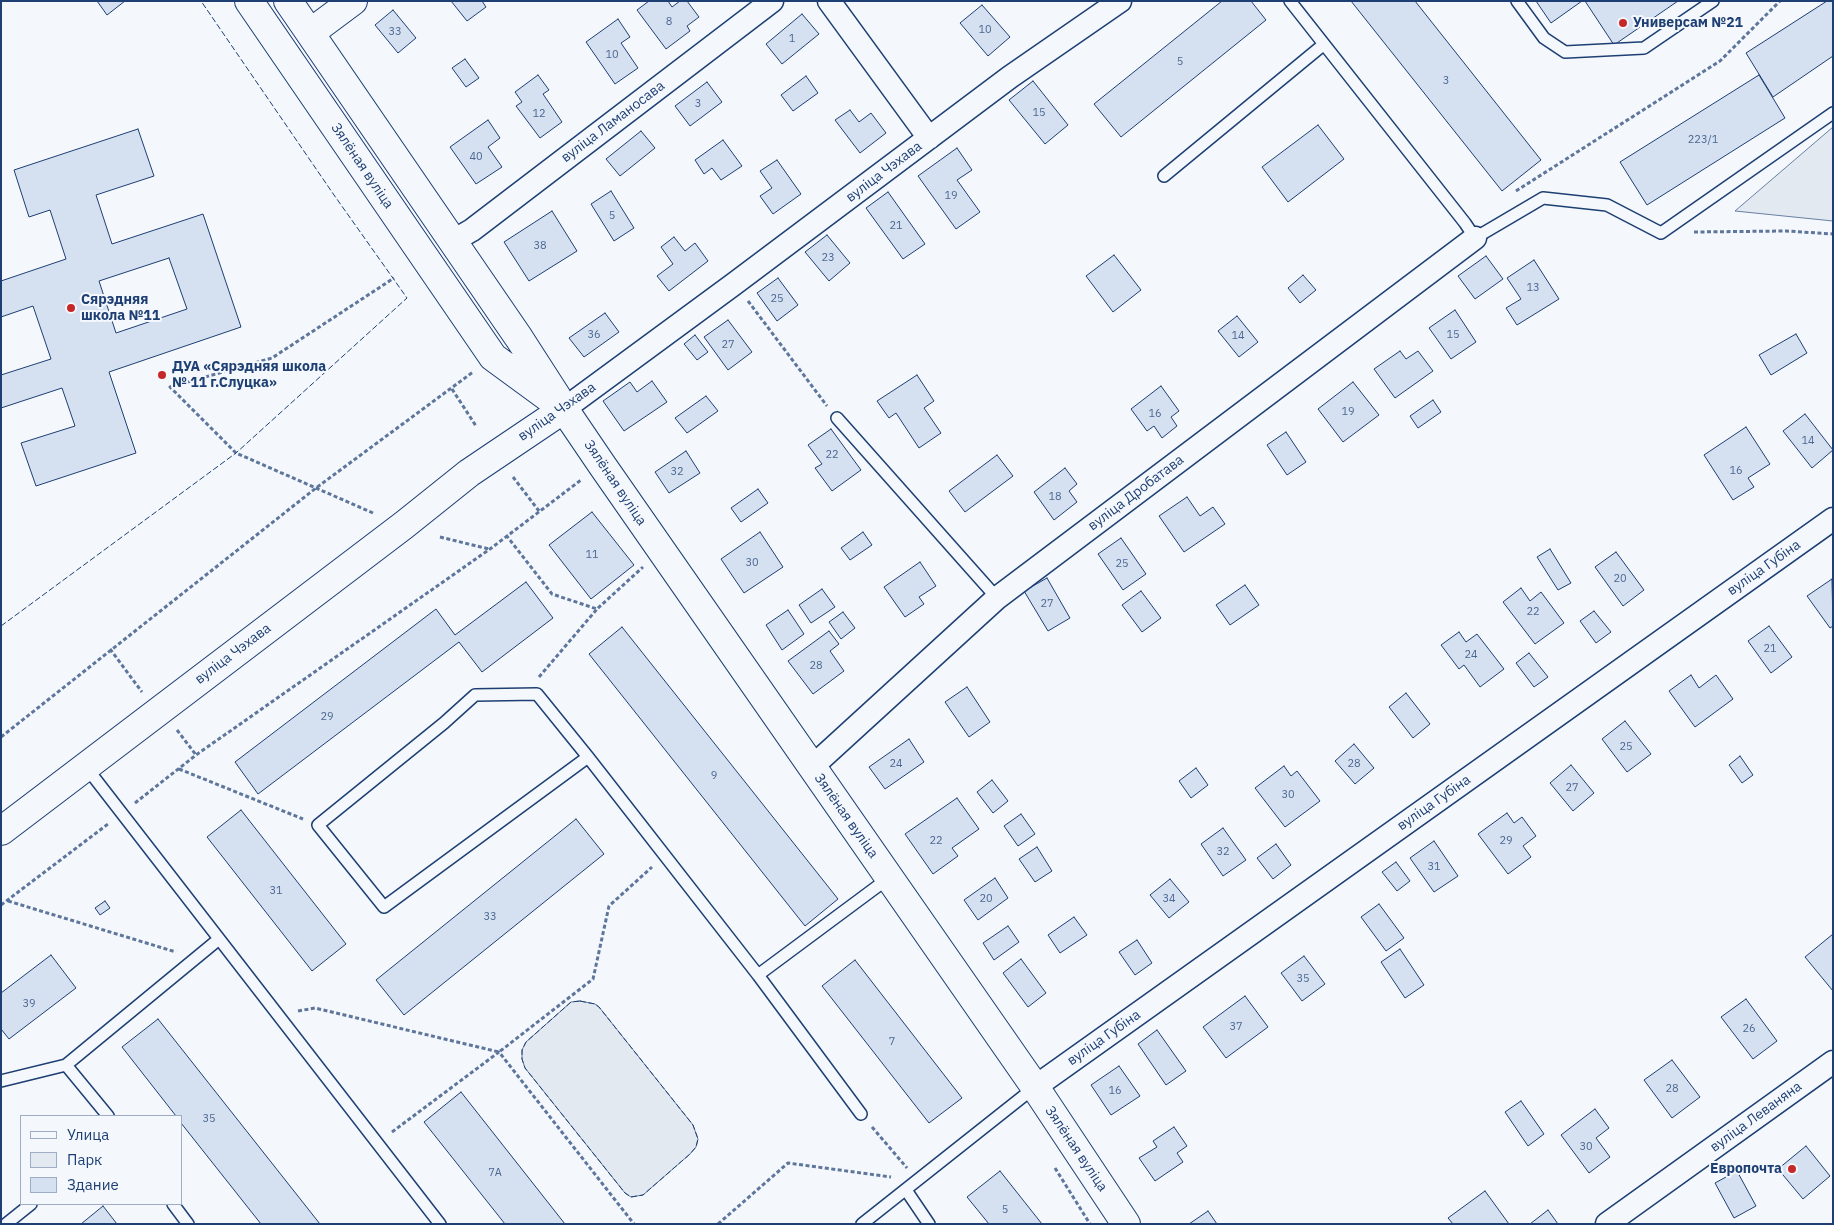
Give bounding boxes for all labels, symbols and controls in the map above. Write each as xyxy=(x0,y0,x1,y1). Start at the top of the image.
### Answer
house number: 8 xyxy=(666,15,672,29)
place label: Универсам №21 xyxy=(1633,15,1743,31)
marker: Универсам №21 xyxy=(1617,17,1629,29)
house number: 10 xyxy=(978,23,992,37)
house number: 33 xyxy=(388,25,402,39)
house number: 1 xyxy=(789,32,795,46)
house number: 10 xyxy=(605,48,619,62)
house number: 5 xyxy=(1177,55,1183,69)
house number: 3 xyxy=(1443,74,1449,88)
street label: вуліца Ламаносава xyxy=(558,78,668,166)
house number: 3 xyxy=(695,97,701,111)
house number: 15 xyxy=(1032,106,1046,120)
house number: 12 xyxy=(532,107,546,121)
street label: Зялёная вуліца xyxy=(327,120,397,212)
house number: 223/1 xyxy=(1688,133,1718,147)
street label: вуліца Чэхава xyxy=(843,138,925,206)
house number: 40 xyxy=(469,150,483,164)
house number: 19 xyxy=(944,189,958,203)
house number: 5 xyxy=(609,209,615,223)
house number: 21 xyxy=(889,219,903,233)
house number: 38 xyxy=(533,239,547,253)
house number: 23 xyxy=(821,251,835,265)
house number: 13 xyxy=(1526,281,1540,295)
place label: Сярэдняя школа №11 xyxy=(81,292,160,324)
house number: 25 xyxy=(770,292,784,306)
marker: Сярэдняя школа №11 xyxy=(65,302,77,314)
house number: 36 xyxy=(587,328,601,342)
house number: 15 xyxy=(1446,328,1460,342)
house number: 14 xyxy=(1231,329,1245,343)
house number: 27 xyxy=(721,338,735,352)
place label: ДУА «Сярэдняя школа № 11 г.Слуцка» xyxy=(172,359,326,392)
marker: ДУА «Сярэдняя школа № 11 г.Слуцка» xyxy=(156,369,168,381)
street label: вуліца Чэхава xyxy=(515,379,599,445)
house number: 19 xyxy=(1341,405,1355,419)
house number: 16 xyxy=(1148,407,1162,421)
house number: 14 xyxy=(1801,434,1815,448)
street label: Зялёная вуліца xyxy=(580,437,650,529)
house number: 22 xyxy=(825,448,839,462)
street label: вуліца Дробатава xyxy=(1085,452,1187,534)
house number: 16 xyxy=(1729,464,1743,478)
house number: 32 xyxy=(670,465,684,479)
house number: 18 xyxy=(1048,490,1062,504)
street label: вуліца Губіна xyxy=(1724,537,1804,599)
house number: 11 xyxy=(585,548,599,562)
house number: 30 xyxy=(745,556,759,570)
house number: 25 xyxy=(1115,557,1129,571)
house number: 20 xyxy=(1613,572,1627,586)
house number: 27 xyxy=(1040,597,1054,611)
house number: 22 xyxy=(1526,605,1540,619)
street label: вуліца Чэхава xyxy=(192,620,274,688)
house number: 21 xyxy=(1763,642,1777,656)
house number: 24 xyxy=(1464,648,1478,662)
house number: 28 xyxy=(809,659,823,673)
house number: 29 xyxy=(320,710,334,724)
house number: 25 xyxy=(1619,740,1633,754)
house number: 24 xyxy=(889,757,903,771)
house number: 28 xyxy=(1347,757,1361,771)
house number: 9 xyxy=(711,769,717,783)
street label: Зялёная вуліца xyxy=(811,770,881,862)
street label: вуліца Губіна xyxy=(1394,772,1474,834)
house number: 27 xyxy=(1565,781,1579,795)
house number: 30 xyxy=(1281,788,1295,802)
house number: 22 xyxy=(929,834,943,848)
house number: 29 xyxy=(1499,834,1513,848)
house number: 32 xyxy=(1216,845,1230,859)
house number: 31 xyxy=(1427,860,1441,874)
house number: 31 xyxy=(269,884,283,898)
house number: 20 xyxy=(979,892,993,906)
house number: 34 xyxy=(1162,892,1176,906)
house number: 33 xyxy=(483,910,497,924)
house number: 35 xyxy=(1296,972,1310,986)
house number: 39 xyxy=(22,997,36,1011)
street label: вуліца Губіна xyxy=(1064,1007,1144,1069)
house number: 37 xyxy=(1229,1020,1243,1034)
house number: 26 xyxy=(1742,1022,1756,1036)
house number: 7 xyxy=(889,1035,895,1049)
street label: вуліца Леваняна xyxy=(1707,1078,1805,1156)
house number: 28 xyxy=(1665,1082,1679,1096)
house number: 16 xyxy=(1108,1084,1122,1098)
street label: Зялёная вуліца xyxy=(1041,1103,1111,1195)
house number: 35 xyxy=(202,1112,216,1126)
legend xyxy=(20,1115,182,1205)
text: Улица xyxy=(67,1125,109,1144)
house number: 30 xyxy=(1579,1140,1593,1154)
text: Парк xyxy=(67,1150,102,1169)
place label: Европочта xyxy=(1710,1161,1782,1177)
marker: Европочта xyxy=(1786,1163,1798,1175)
house number: 7А xyxy=(488,1166,502,1180)
text: Здание xyxy=(67,1175,119,1194)
house number: 5 xyxy=(1002,1203,1008,1217)

